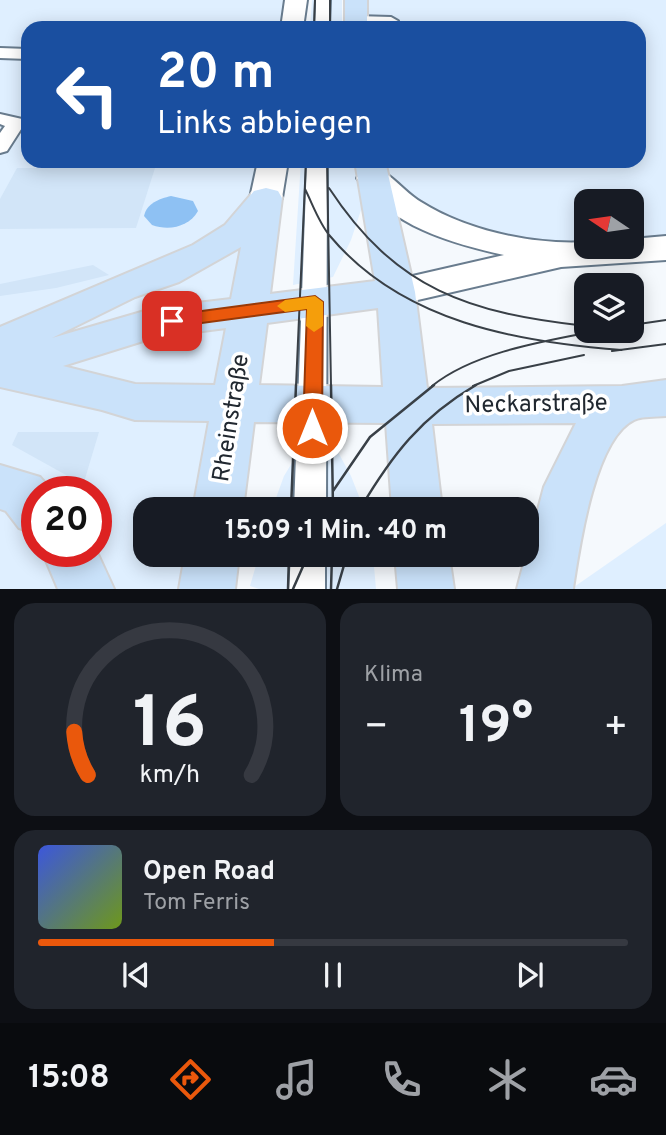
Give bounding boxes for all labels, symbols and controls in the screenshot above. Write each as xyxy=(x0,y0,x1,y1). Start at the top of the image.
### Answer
text: 20 m xyxy=(157,44,274,106)
icon: left xyxy=(42,49,133,140)
text: Links abbiegen xyxy=(157,105,372,145)
north arrow xyxy=(574,189,644,259)
map controls xyxy=(574,189,644,343)
button: layers xyxy=(574,273,644,343)
pin xyxy=(142,291,202,351)
icon: arrive xyxy=(153,302,191,340)
street label: Rheinstraße xyxy=(207,352,257,484)
street label: Neckarstraße xyxy=(464,389,608,421)
position arrow xyxy=(275,391,349,465)
speed limit sign: 20 xyxy=(21,476,112,567)
text: 15:09 · 1 Min. · 40 m xyxy=(225,515,447,548)
text: Klima xyxy=(364,661,423,690)
text: 16 xyxy=(133,682,207,774)
text: 19° xyxy=(459,695,533,761)
text: − xyxy=(364,704,389,753)
text: + xyxy=(603,704,628,753)
text: km/h xyxy=(140,760,200,792)
text: Open Road xyxy=(143,856,275,889)
text: Tom Ferris xyxy=(143,889,250,918)
icon: previous xyxy=(117,956,155,994)
icon: pause xyxy=(314,956,352,994)
icon: next xyxy=(511,956,549,994)
icon: directions xyxy=(166,1055,215,1104)
icon: music xyxy=(272,1055,321,1104)
icon: phone xyxy=(377,1055,426,1104)
icon: climate xyxy=(483,1055,532,1104)
icon: car xyxy=(589,1055,638,1104)
text: 15:08 xyxy=(28,1059,110,1099)

